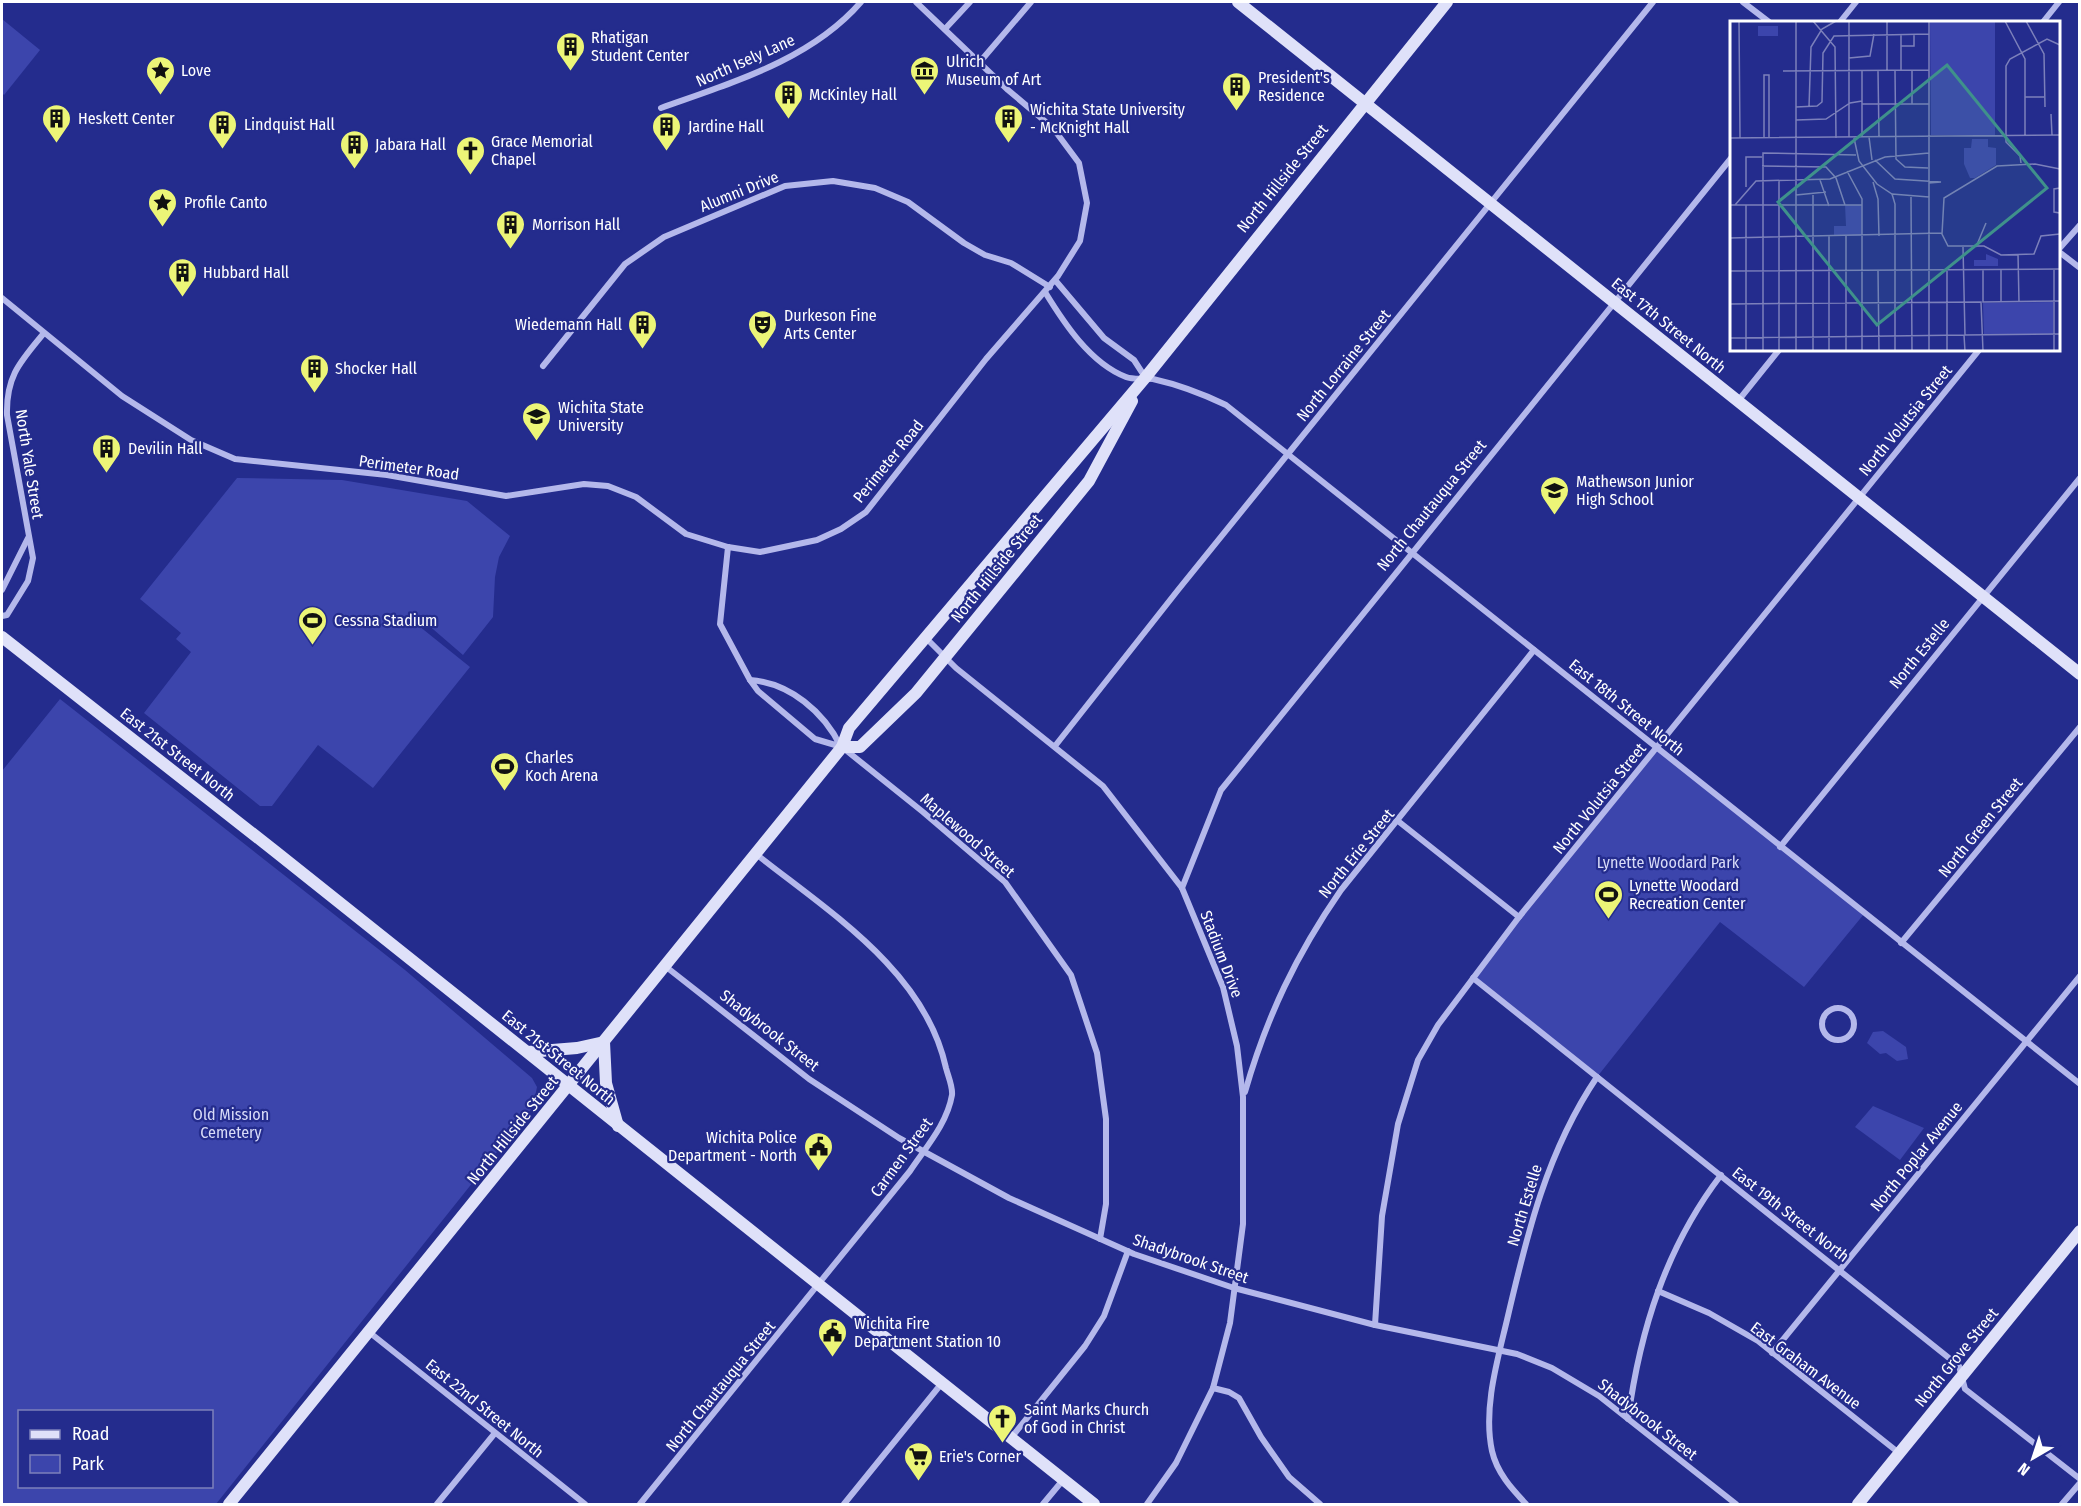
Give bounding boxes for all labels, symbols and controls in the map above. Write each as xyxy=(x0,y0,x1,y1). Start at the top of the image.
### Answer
inset map xyxy=(1730,21,2060,351)
place label: Rhatigan Student Center xyxy=(591,28,689,65)
building icon: Rhatigan Student Center xyxy=(554,30,586,72)
street label: North Isely Lane xyxy=(693,30,798,91)
place label: Ulrich Museum of Art xyxy=(946,52,1042,89)
place icon: Love xyxy=(144,54,176,96)
museum icon: Ulrich Museum of Art xyxy=(909,54,941,96)
place label: Love xyxy=(181,61,211,80)
place label: President's Residence xyxy=(1258,68,1330,105)
building icon: President's Residence xyxy=(1221,70,1253,112)
building icon: McKinley Hall xyxy=(772,78,804,120)
place label: McKinley Hall xyxy=(809,85,897,104)
place label: Wichita State University - McKnight Hall xyxy=(1030,100,1186,137)
building icon: Heskett Center xyxy=(41,102,73,144)
building icon: Wichita State University - McKnight Hall xyxy=(993,102,1025,144)
building icon: Lindquist Hall xyxy=(207,108,239,150)
place label: Heskett Center xyxy=(78,109,175,128)
building icon: Jardine Hall xyxy=(651,110,683,152)
place label: Lindquist Hall xyxy=(244,115,335,134)
place label: Jardine Hall xyxy=(688,117,764,136)
street label: North Hillside Street xyxy=(1233,120,1332,236)
building icon: Jabara Hall xyxy=(338,128,370,170)
place label: Grace Memorial Chapel xyxy=(491,132,593,169)
church icon: Grace Memorial Chapel xyxy=(454,134,486,176)
place label: Jabara Hall xyxy=(375,135,446,154)
street label: Alumni Drive xyxy=(697,167,781,216)
place icon: Profile Canto xyxy=(147,186,179,228)
place label: Profile Canto xyxy=(184,193,267,212)
building icon: Morrison Hall xyxy=(495,208,527,250)
place label: Morrison Hall xyxy=(532,215,620,234)
building icon: Hubbard Hall xyxy=(166,256,198,298)
place label: Hubbard Hall xyxy=(203,263,289,282)
street label: East 17th Street North xyxy=(1608,273,1730,377)
street label: North Lorraine Street xyxy=(1292,305,1395,425)
place label: Durkeson Fine Arts Center xyxy=(784,306,877,343)
building icon: Wiedemann Hall xyxy=(627,308,659,350)
theatre icon: Durkeson Fine Arts Center xyxy=(747,308,779,350)
place label: Wiedemann Hall xyxy=(515,315,622,334)
building icon: Shocker Hall xyxy=(298,352,330,394)
place label: Shocker Hall xyxy=(335,359,417,378)
street label: North Volutsia Street xyxy=(1855,361,1956,480)
place label: Wichita State University xyxy=(558,398,644,435)
school or university icon: Wichita State University xyxy=(521,400,553,442)
street label: North Yale Street xyxy=(11,408,48,521)
street label: Perimeter Road xyxy=(849,416,928,507)
building icon: Devilin Hall xyxy=(91,432,123,474)
street label: North Chautauqua Street xyxy=(1373,435,1491,575)
place label: Devilin Hall xyxy=(128,439,203,458)
street label: Perimeter Road xyxy=(358,451,460,484)
place label: Mathewson Junior High School xyxy=(1576,472,1694,509)
school or university icon: Mathewson Junior High School xyxy=(1539,474,1571,516)
street label: North Hillside Street xyxy=(947,510,1046,626)
sports icon: Cessna Stadium xyxy=(297,604,329,646)
place label: Cessna Stadium xyxy=(334,611,437,630)
street label: North Estelle xyxy=(1885,614,1953,692)
street label: East 18th Street North xyxy=(1565,655,1688,760)
street label: East 21st Street North xyxy=(117,704,239,805)
street label: North Volutsia Street xyxy=(1549,739,1650,858)
place label: Charles Koch Arena xyxy=(525,748,599,785)
sports icon: Charles Koch Arena xyxy=(488,750,520,792)
street label: North Green Street xyxy=(1934,773,2027,881)
street label: Maplewood Street xyxy=(917,789,1019,882)
street label: North Erie Street xyxy=(1315,804,1399,902)
park label: Lynette Woodard Park xyxy=(1597,853,1740,872)
place label: Lynette Woodard Recreation Center xyxy=(1629,876,1746,913)
sports icon: Lynette Woodard Recreation Center xyxy=(1592,878,1624,920)
street label: Stadium Drive xyxy=(1196,908,1247,1001)
street label: Shadybrook Street xyxy=(716,986,824,1076)
street label: East 21st Street North xyxy=(498,1006,619,1109)
street label: North Hillside Street xyxy=(463,1072,562,1188)
street label: North Poplar Avenue xyxy=(1866,1098,1966,1215)
park label: Old Mission Cemetery xyxy=(193,1105,269,1142)
street label: Carmen Street xyxy=(866,1113,937,1201)
place label: Wichita Police Department - North xyxy=(668,1128,797,1165)
public building icon: Wichita Police Department - North xyxy=(802,1130,834,1172)
street label: North Estelle xyxy=(1503,1162,1546,1248)
street label: East 19th Street North xyxy=(1729,1163,1853,1266)
street label: Shadybrook Street xyxy=(1131,1230,1252,1287)
street label: North Grove Street xyxy=(1911,1303,2003,1411)
place label: Wichita Fire Department Station 10 xyxy=(854,1314,1001,1351)
street label: North Chautauqua Street xyxy=(662,1316,780,1456)
public building icon: Wichita Fire Department Station 10 xyxy=(817,1316,849,1358)
street label: East Graham Avenue xyxy=(1747,1318,1865,1413)
street label: East 22nd Street North xyxy=(422,1355,547,1462)
street label: Shadybrook Street xyxy=(1594,1375,1702,1465)
place label: Saint Marks Church of God in Christ xyxy=(1024,1400,1149,1437)
church icon: Saint Marks Church of God in Christ xyxy=(987,1402,1019,1444)
legend xyxy=(18,1410,213,1488)
text: Road xyxy=(72,1423,109,1445)
north arrow xyxy=(2003,1428,2063,1488)
supermarket icon: Erie's Corner xyxy=(902,1440,934,1482)
place label: Erie's Corner xyxy=(939,1447,1022,1466)
text: Park xyxy=(72,1453,105,1475)
text: N xyxy=(2014,1459,2034,1480)

